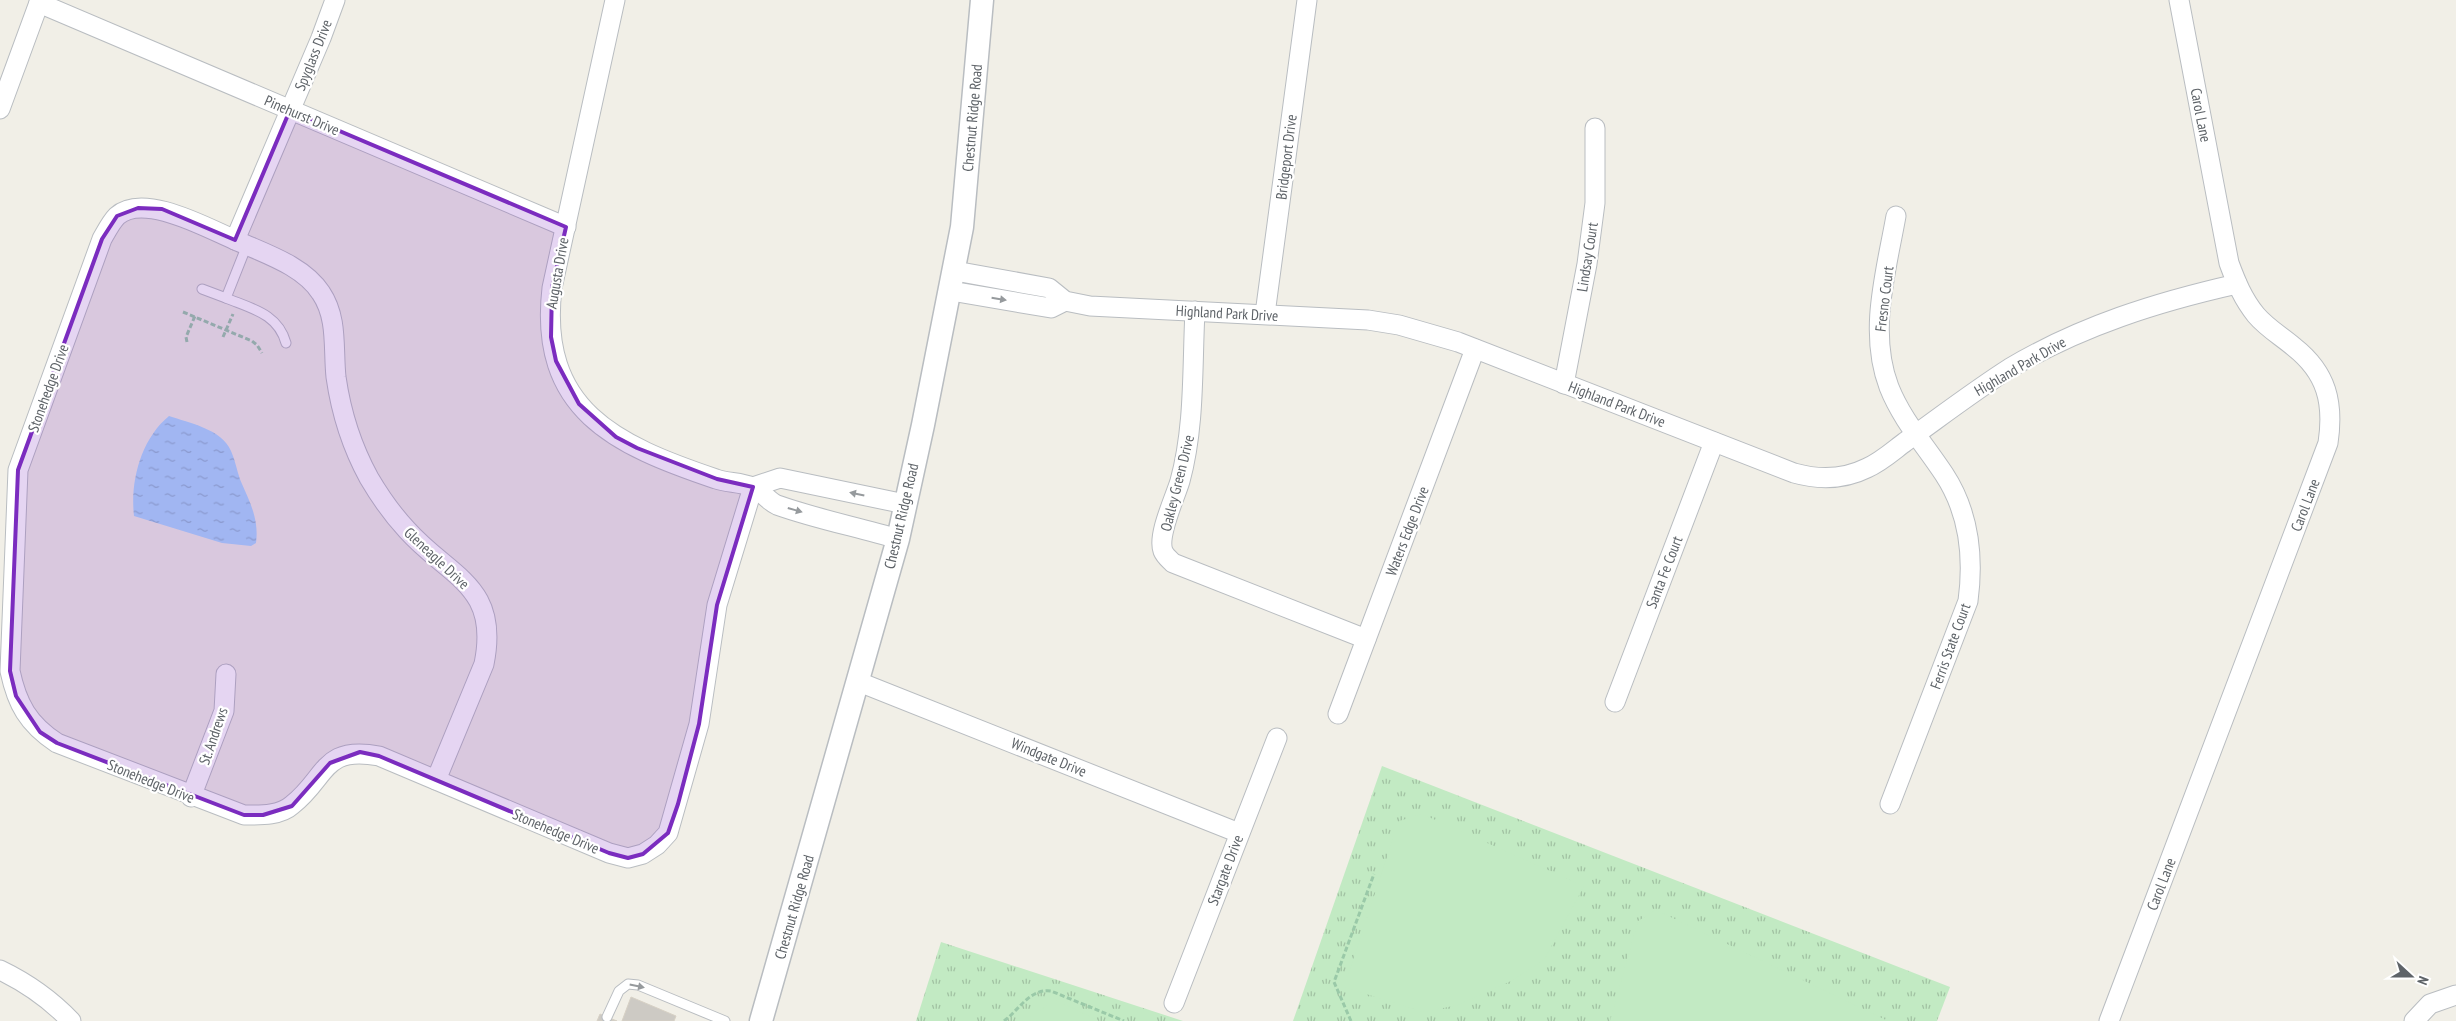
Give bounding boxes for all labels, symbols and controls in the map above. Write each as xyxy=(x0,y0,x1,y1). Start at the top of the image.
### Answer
street label: Spyglass Drive xyxy=(290,17,336,93)
street label: Chestnut Ridge Road xyxy=(958,64,986,172)
street label: Carol Lane xyxy=(2186,86,2216,144)
street label: Pinehurst Drive xyxy=(262,91,342,139)
street label: Bridgeport Drive xyxy=(1271,113,1301,201)
street label: Lindsay Court xyxy=(1572,221,1602,293)
street label: Augusta Drive xyxy=(541,236,573,310)
street label: Fresno Court xyxy=(1871,265,1897,333)
one-way arrow xyxy=(991,296,1007,304)
street label: Highland Park Drive xyxy=(1175,301,1279,325)
street label: Highland Park Drive xyxy=(1971,332,2069,400)
street label: Stonehedge Drive xyxy=(23,341,73,435)
street label: Highland Park Drive xyxy=(1566,377,1668,431)
street label: Oakley Green Drive xyxy=(1156,433,1198,533)
street label: Chestnut Ridge Road xyxy=(880,461,922,571)
street label: Carol Lane xyxy=(2286,476,2324,534)
street label: Waters Edge Drive xyxy=(1381,484,1433,578)
one-way arrow xyxy=(849,490,864,498)
one-way arrow xyxy=(788,506,803,514)
street label: Gleneagle Drive xyxy=(400,523,474,593)
street label: Santa Fe Court xyxy=(1642,533,1686,611)
street label: Ferris State Court xyxy=(1926,600,1974,692)
street label: St. Andrews xyxy=(194,705,232,767)
street label: Windgate Drive xyxy=(1009,733,1089,781)
street label: Stonehedge Drive xyxy=(105,755,197,807)
street label: Stonehedge Drive xyxy=(510,804,602,858)
street label: Stargate Drive xyxy=(1203,832,1247,908)
street label: Chestnut Ridge Road xyxy=(770,853,818,961)
street label: Carol Lane xyxy=(2142,855,2180,913)
north arrow xyxy=(2386,951,2436,1001)
text: N xyxy=(2413,974,2433,987)
one-way arrow xyxy=(629,982,644,990)

